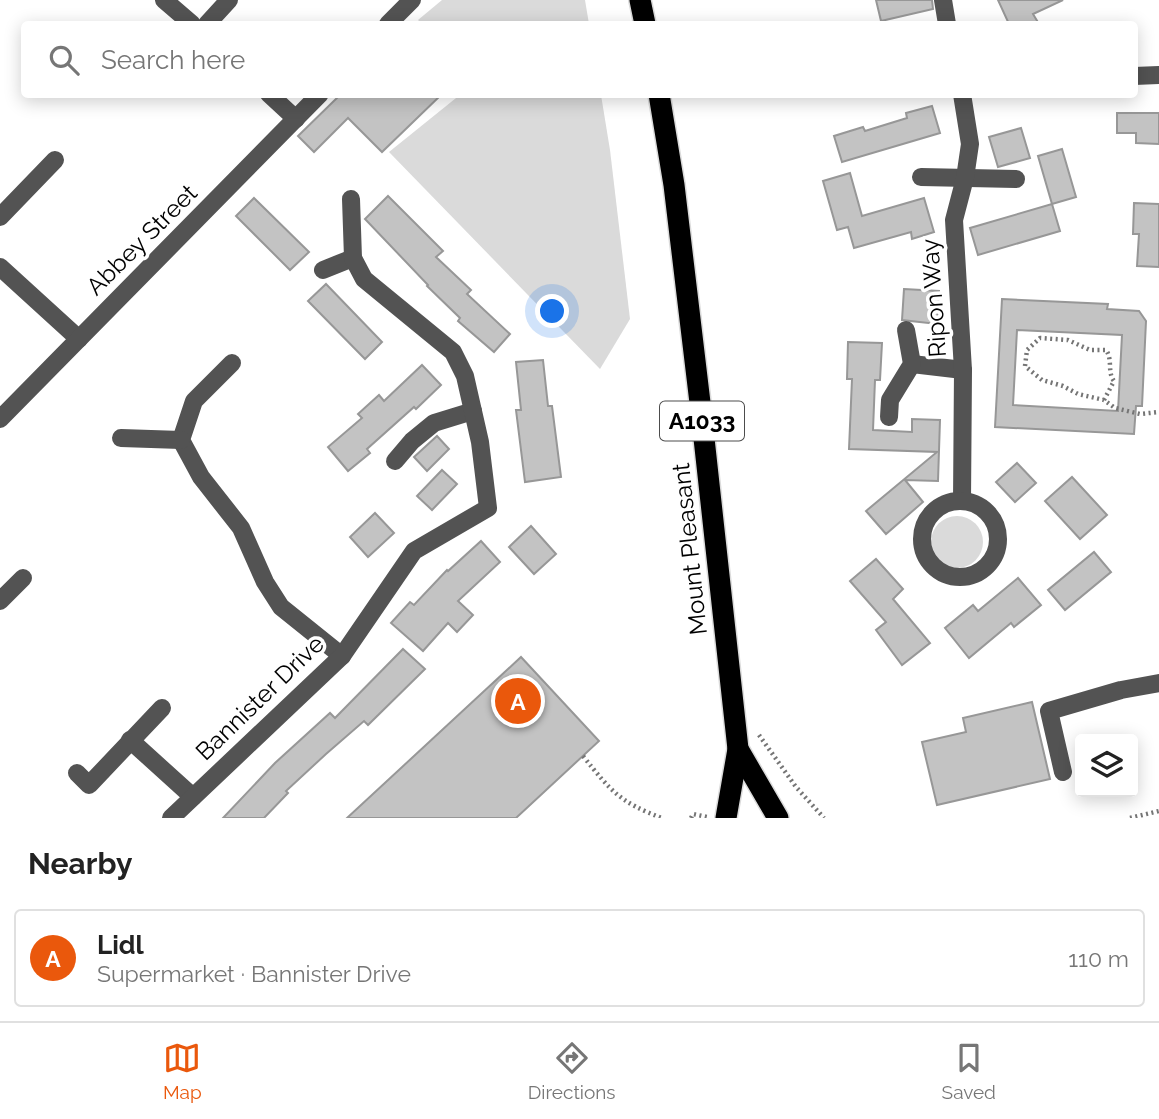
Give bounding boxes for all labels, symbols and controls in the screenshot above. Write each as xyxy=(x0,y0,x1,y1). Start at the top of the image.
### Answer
search box xyxy=(21,21,1138,98)
icon: search xyxy=(45,41,83,79)
text: Search here xyxy=(101,45,245,75)
street label: Abbey Street xyxy=(80,178,203,301)
street label: Ripon Way xyxy=(915,238,952,358)
your location xyxy=(535,294,569,328)
road number: A1033 xyxy=(660,402,744,440)
street label: Mount Pleasant xyxy=(666,462,713,636)
street label: Bannister Drive xyxy=(189,629,330,766)
pin: A xyxy=(495,675,541,727)
map controls xyxy=(1075,734,1138,797)
button: layers xyxy=(1075,734,1138,797)
text: Nearby xyxy=(28,846,132,881)
text: Lidl xyxy=(97,930,144,960)
text: A xyxy=(45,945,61,972)
text: 110 m xyxy=(1068,945,1129,972)
text: Supermarket · Bannister Drive xyxy=(97,960,411,987)
tab: Map xyxy=(163,1039,202,1103)
tab: Directions xyxy=(528,1039,616,1103)
tab: Saved xyxy=(942,1039,996,1103)

